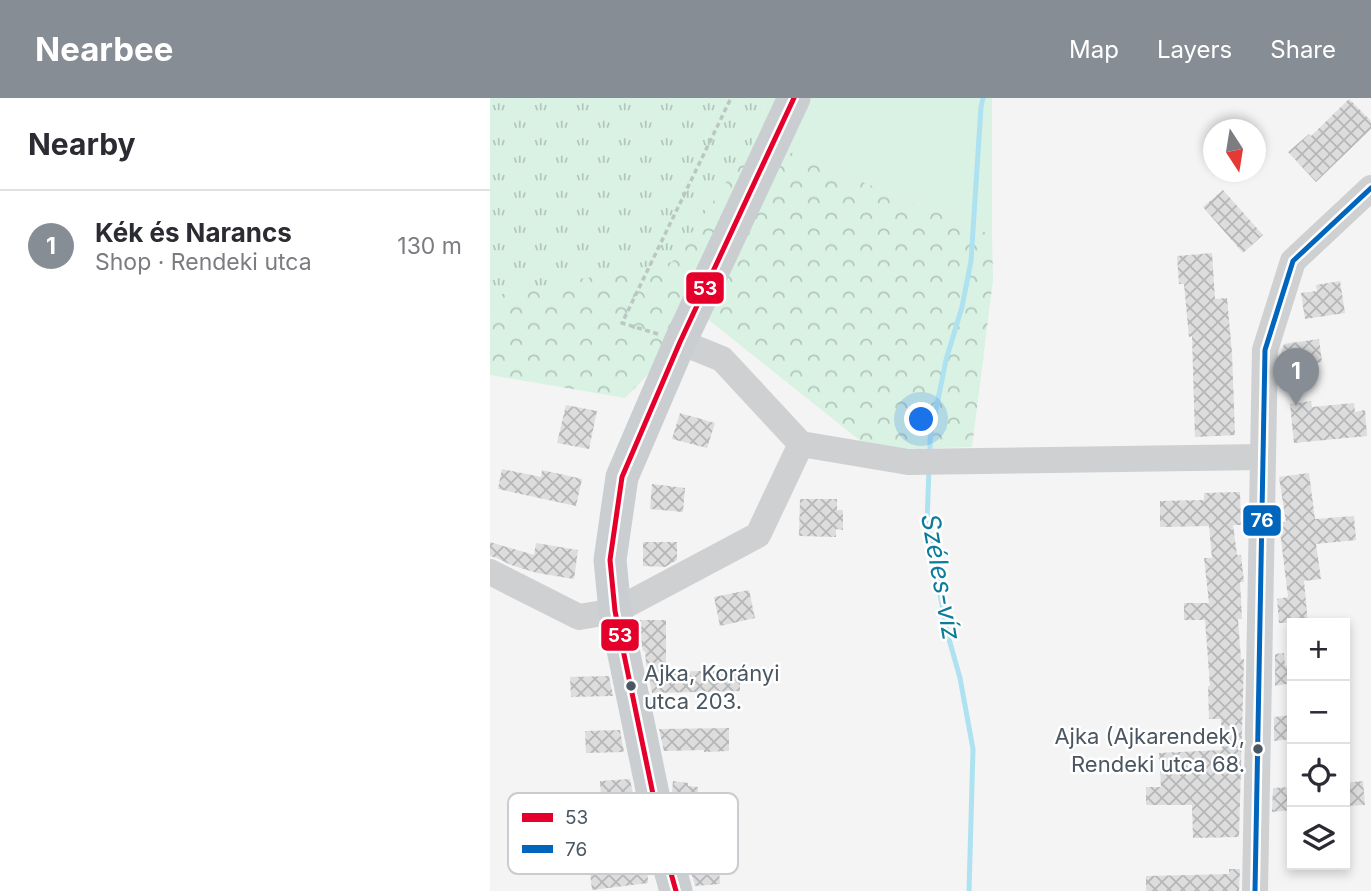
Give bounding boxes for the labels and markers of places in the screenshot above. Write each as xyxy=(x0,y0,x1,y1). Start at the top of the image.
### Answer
pin: 1 xyxy=(1273,348,1319,406)
place label: Ajka, Korányi utca 203. xyxy=(644,660,780,714)
marker: Ajka, Korányi utca 203. xyxy=(624,679,638,693)
place label: Ajka (Ajkarendek), Rendeki utca 68. xyxy=(1054,723,1245,777)
marker: Ajka (Ajkarendek), Rendeki utca 68. xyxy=(1251,742,1265,756)

